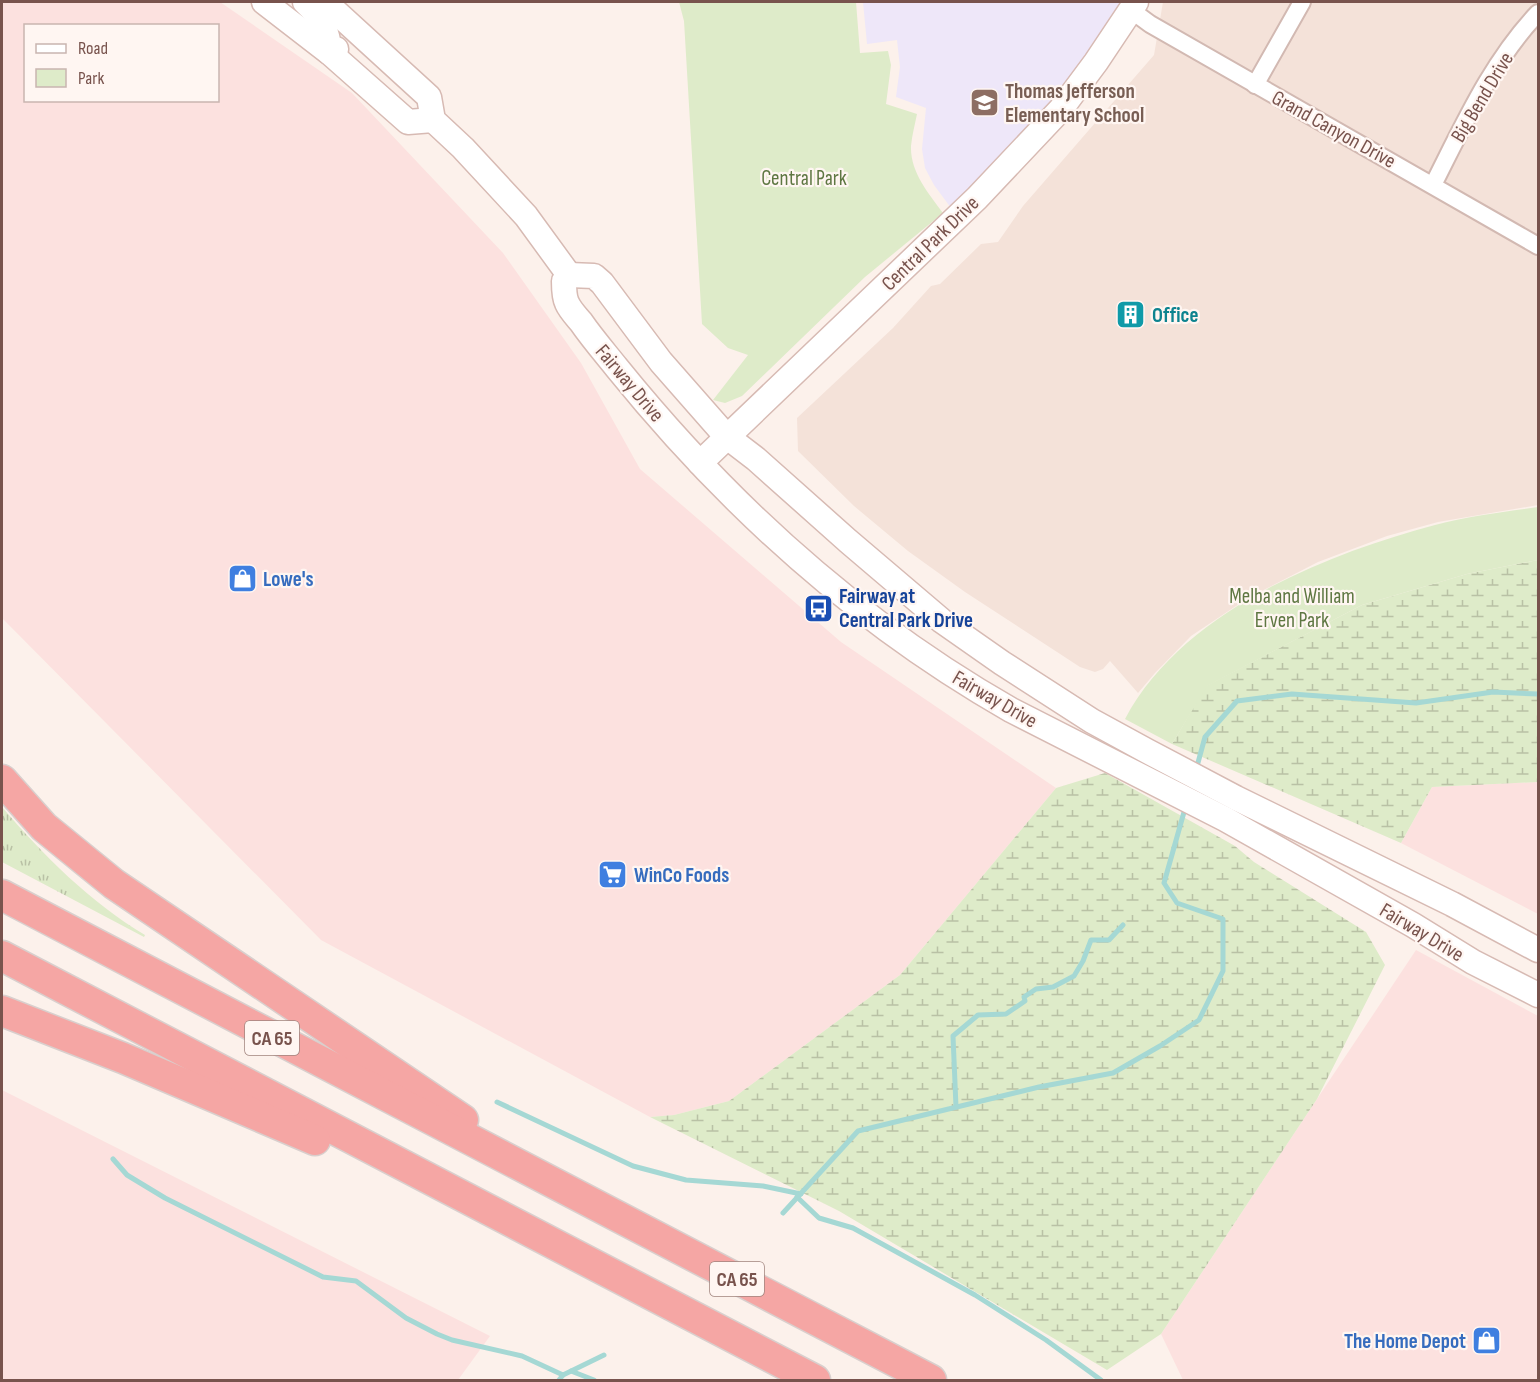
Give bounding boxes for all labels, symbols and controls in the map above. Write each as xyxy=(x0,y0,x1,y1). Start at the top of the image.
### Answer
legend xyxy=(24,24,219,102)
text: Road xyxy=(78,38,108,59)
street label: Big Bend Drive xyxy=(1446,48,1519,147)
text: Park xyxy=(78,68,104,89)
place label: Thomas Jefferson Elementary School xyxy=(1005,79,1144,128)
street label: Grand Canyon Drive xyxy=(1267,85,1400,174)
school or university icon: Thomas Jefferson Elementary School xyxy=(968,87,1000,119)
park label: Central Park xyxy=(761,166,847,191)
street label: Central Park Drive xyxy=(876,191,984,296)
building icon: Office xyxy=(1115,299,1147,331)
place label: Office xyxy=(1152,303,1198,328)
street label: Fairway Drive xyxy=(590,339,669,427)
shop icon: Lowe's xyxy=(226,563,258,595)
place label: Lowe's xyxy=(263,567,314,592)
place label: Fairway at Central Park Drive xyxy=(839,584,973,633)
park label: Melba and William Erven Park xyxy=(1229,584,1355,633)
bus stop icon: Fairway at Central Park Drive xyxy=(802,592,834,624)
street label: Fairway Drive xyxy=(948,665,1041,734)
supermarket icon: WinCo Foods xyxy=(597,859,629,891)
place label: WinCo Foods xyxy=(634,863,729,888)
street label: Fairway Drive xyxy=(1375,898,1468,967)
road number: CA 65 xyxy=(245,1021,299,1055)
road number: CA 65 xyxy=(710,1262,764,1296)
shop icon: The Home Depot xyxy=(1471,1325,1503,1357)
place label: The Home Depot xyxy=(1344,1329,1466,1354)

